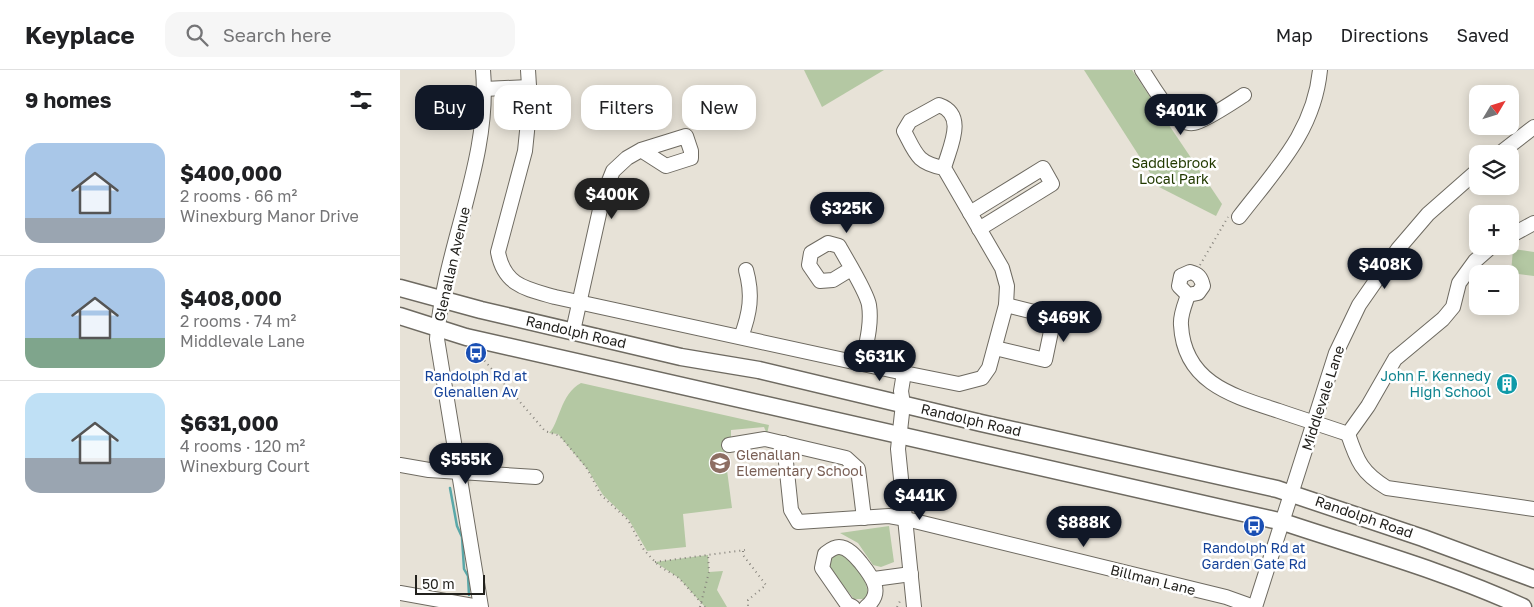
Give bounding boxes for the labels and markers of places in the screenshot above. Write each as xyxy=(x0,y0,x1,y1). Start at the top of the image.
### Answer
pin: $401K xyxy=(1146,93,1216,136)
pin: $400K xyxy=(577,178,647,220)
pin: $325K xyxy=(812,191,882,234)
pin: $408K xyxy=(1350,248,1420,290)
pin: $469K xyxy=(1029,300,1099,343)
pin: $631K xyxy=(845,340,915,382)
bus stop icon: Randolph Rd at Glenallen Av xyxy=(464,341,488,365)
place label: Randolph Rd at Glenallen Av xyxy=(425,367,527,400)
place label: John F. Kennedy High School xyxy=(1380,367,1491,400)
building icon: John F. Kennedy High School xyxy=(1495,372,1519,396)
pin: $555K xyxy=(431,442,501,485)
place label: Glenallan Elementary School xyxy=(736,446,863,479)
school or university icon: Glenallan Elementary School xyxy=(708,451,732,475)
pin: $441K xyxy=(885,478,955,521)
pin: $888K xyxy=(1049,506,1119,548)
bus stop icon: Randolph Rd at Garden Gate Rd xyxy=(1242,514,1266,538)
place label: Randolph Rd at Garden Gate Rd xyxy=(1202,539,1306,572)

